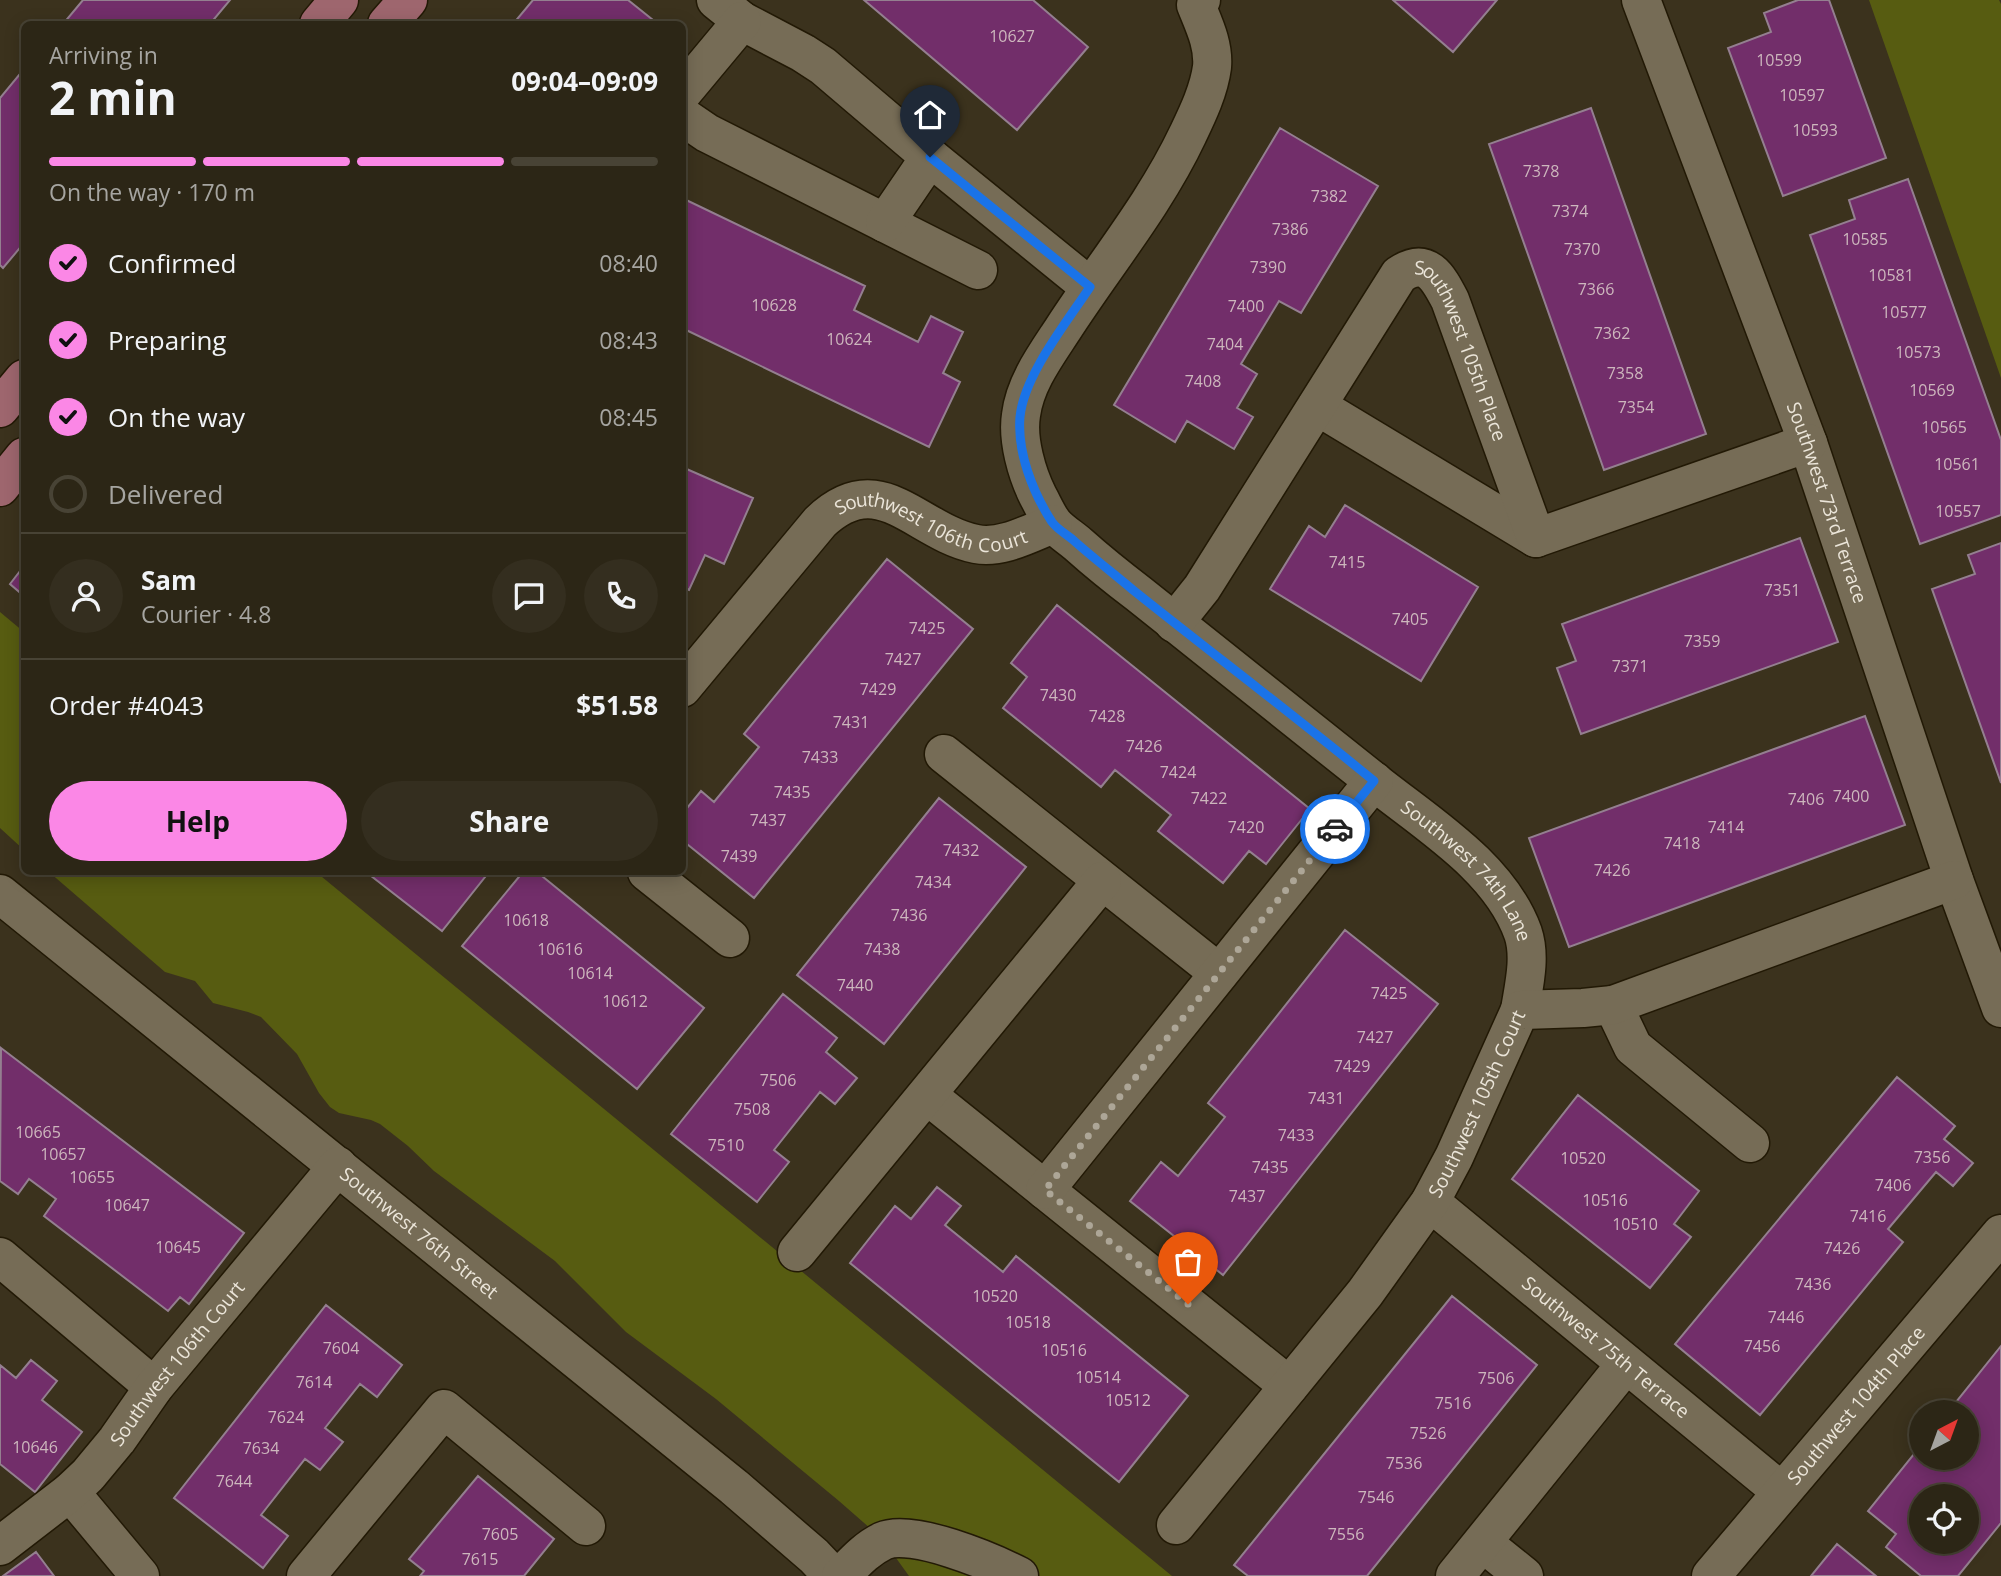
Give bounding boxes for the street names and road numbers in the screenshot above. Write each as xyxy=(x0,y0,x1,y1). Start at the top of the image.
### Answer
street label: Southwest 105th Place xyxy=(1414,254,1513,445)
street label: Southwest 73rd Terrace xyxy=(1781,398,1874,607)
street label: Southwest 106th Court xyxy=(830,486,1031,558)
street label: Southwest 74th Lane xyxy=(1396,794,1538,944)
street label: Southwest 105th Court xyxy=(1422,1006,1531,1202)
street label: Southwest 76th Street xyxy=(335,1161,504,1305)
street label: Southwest 75th Terrace xyxy=(1517,1270,1695,1424)
street label: Southwest 106th Court xyxy=(104,1275,250,1451)
street label: Southwest 104th Place xyxy=(1781,1320,1931,1490)

